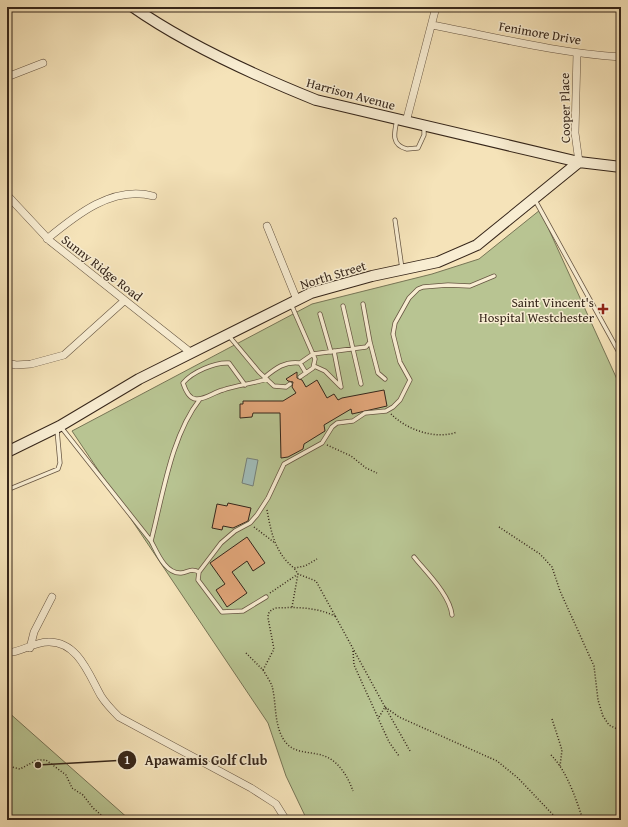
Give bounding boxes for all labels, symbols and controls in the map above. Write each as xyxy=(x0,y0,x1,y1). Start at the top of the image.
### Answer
street label: Fenimore Drive xyxy=(497,16,583,50)
street label: Harrison Avenue xyxy=(305,73,397,115)
street label: Cooper Place xyxy=(555,73,575,143)
street label: Sunny Ridge Road xyxy=(58,230,147,306)
street label: North Street xyxy=(298,256,369,294)
place label: Saint Vincent's Hospital Westchester xyxy=(479,293,595,327)
marker: Saint Vincent's Hospital Westchester xyxy=(597,303,609,315)
callout: Apawamis Golf Club xyxy=(117,747,276,773)
text: Apawamis Golf Club xyxy=(145,750,268,770)
text: 1 xyxy=(124,751,130,768)

